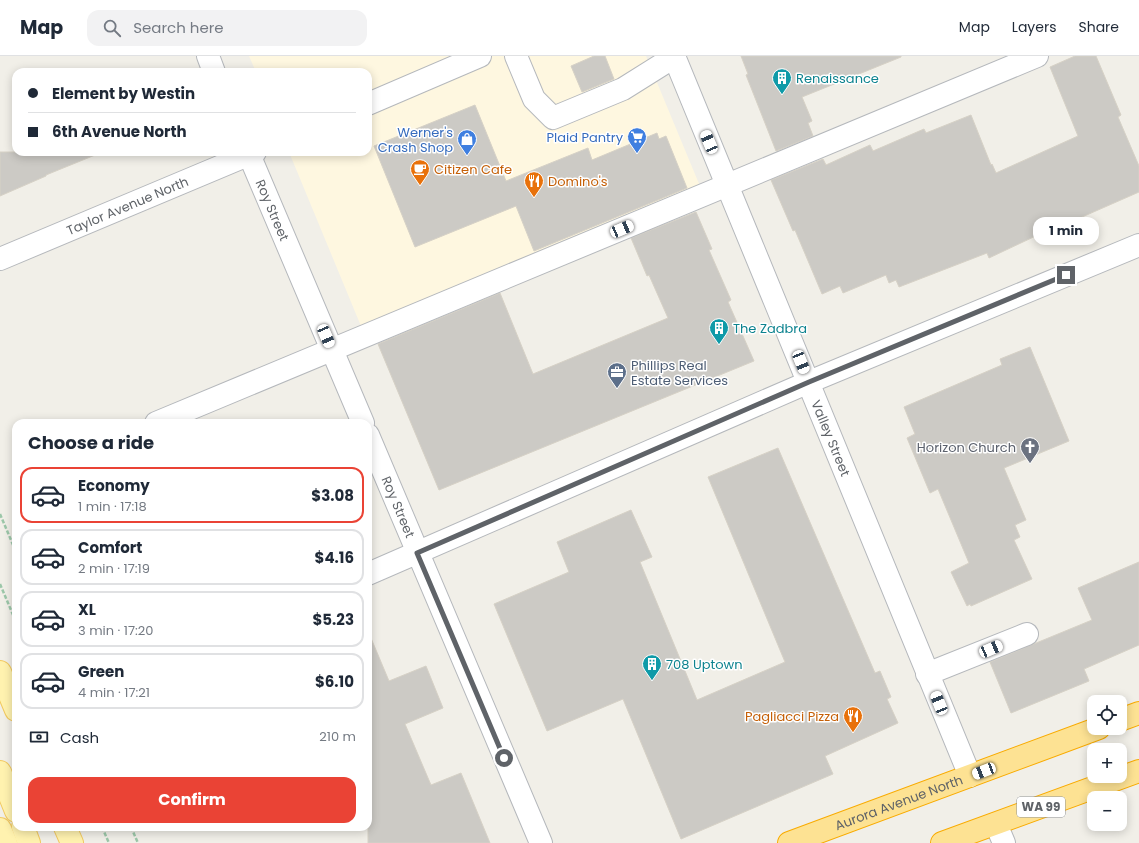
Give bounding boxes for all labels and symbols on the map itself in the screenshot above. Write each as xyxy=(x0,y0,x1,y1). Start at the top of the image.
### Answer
building icon: Renaissance xyxy=(771,67,793,95)
place label: Renaissance xyxy=(796,69,879,88)
place label: Werner's Crash Shop xyxy=(378,123,453,157)
supermarket icon: Plaid Pantry xyxy=(626,126,648,154)
shop icon: Werner's Crash Shop xyxy=(456,128,478,156)
place label: Plaid Pantry xyxy=(546,128,624,147)
car xyxy=(699,129,719,155)
cafe icon: Citizen Cafe xyxy=(409,158,431,186)
place label: Citizen Cafe xyxy=(434,160,512,179)
restaurant icon: Domino's xyxy=(523,170,545,198)
street label: Taylor Avenue North xyxy=(63,172,191,240)
place label: Domino's xyxy=(548,172,608,191)
street label: Roy Street xyxy=(251,176,294,244)
callout: 1 min xyxy=(1033,217,1099,245)
car xyxy=(609,219,635,239)
route end xyxy=(1057,266,1075,284)
building icon: The Zadbra xyxy=(708,317,730,345)
place label: The Zadbra xyxy=(733,319,807,338)
car xyxy=(316,323,336,349)
car xyxy=(791,349,811,375)
place label: Phillips Real Estate Services xyxy=(631,356,728,390)
office icon: Phillips Real Estate Services xyxy=(606,361,628,389)
street label: Valley Street xyxy=(806,397,855,479)
church icon: Horizon Church xyxy=(1019,436,1041,464)
place label: Horizon Church xyxy=(917,438,1016,457)
street label: Roy Street xyxy=(377,473,420,541)
car xyxy=(978,639,1004,659)
building icon: 708 Uptown xyxy=(641,653,663,681)
place label: 708 Uptown xyxy=(666,655,743,674)
car xyxy=(929,690,949,716)
restaurant icon: Pagliacci Pizza xyxy=(842,705,864,733)
place label: Pagliacci Pizza xyxy=(745,707,839,726)
route start xyxy=(495,749,513,767)
car xyxy=(971,761,997,781)
street label: Aurora Avenue North xyxy=(832,770,966,835)
road number: WA 99 xyxy=(1017,797,1065,817)

